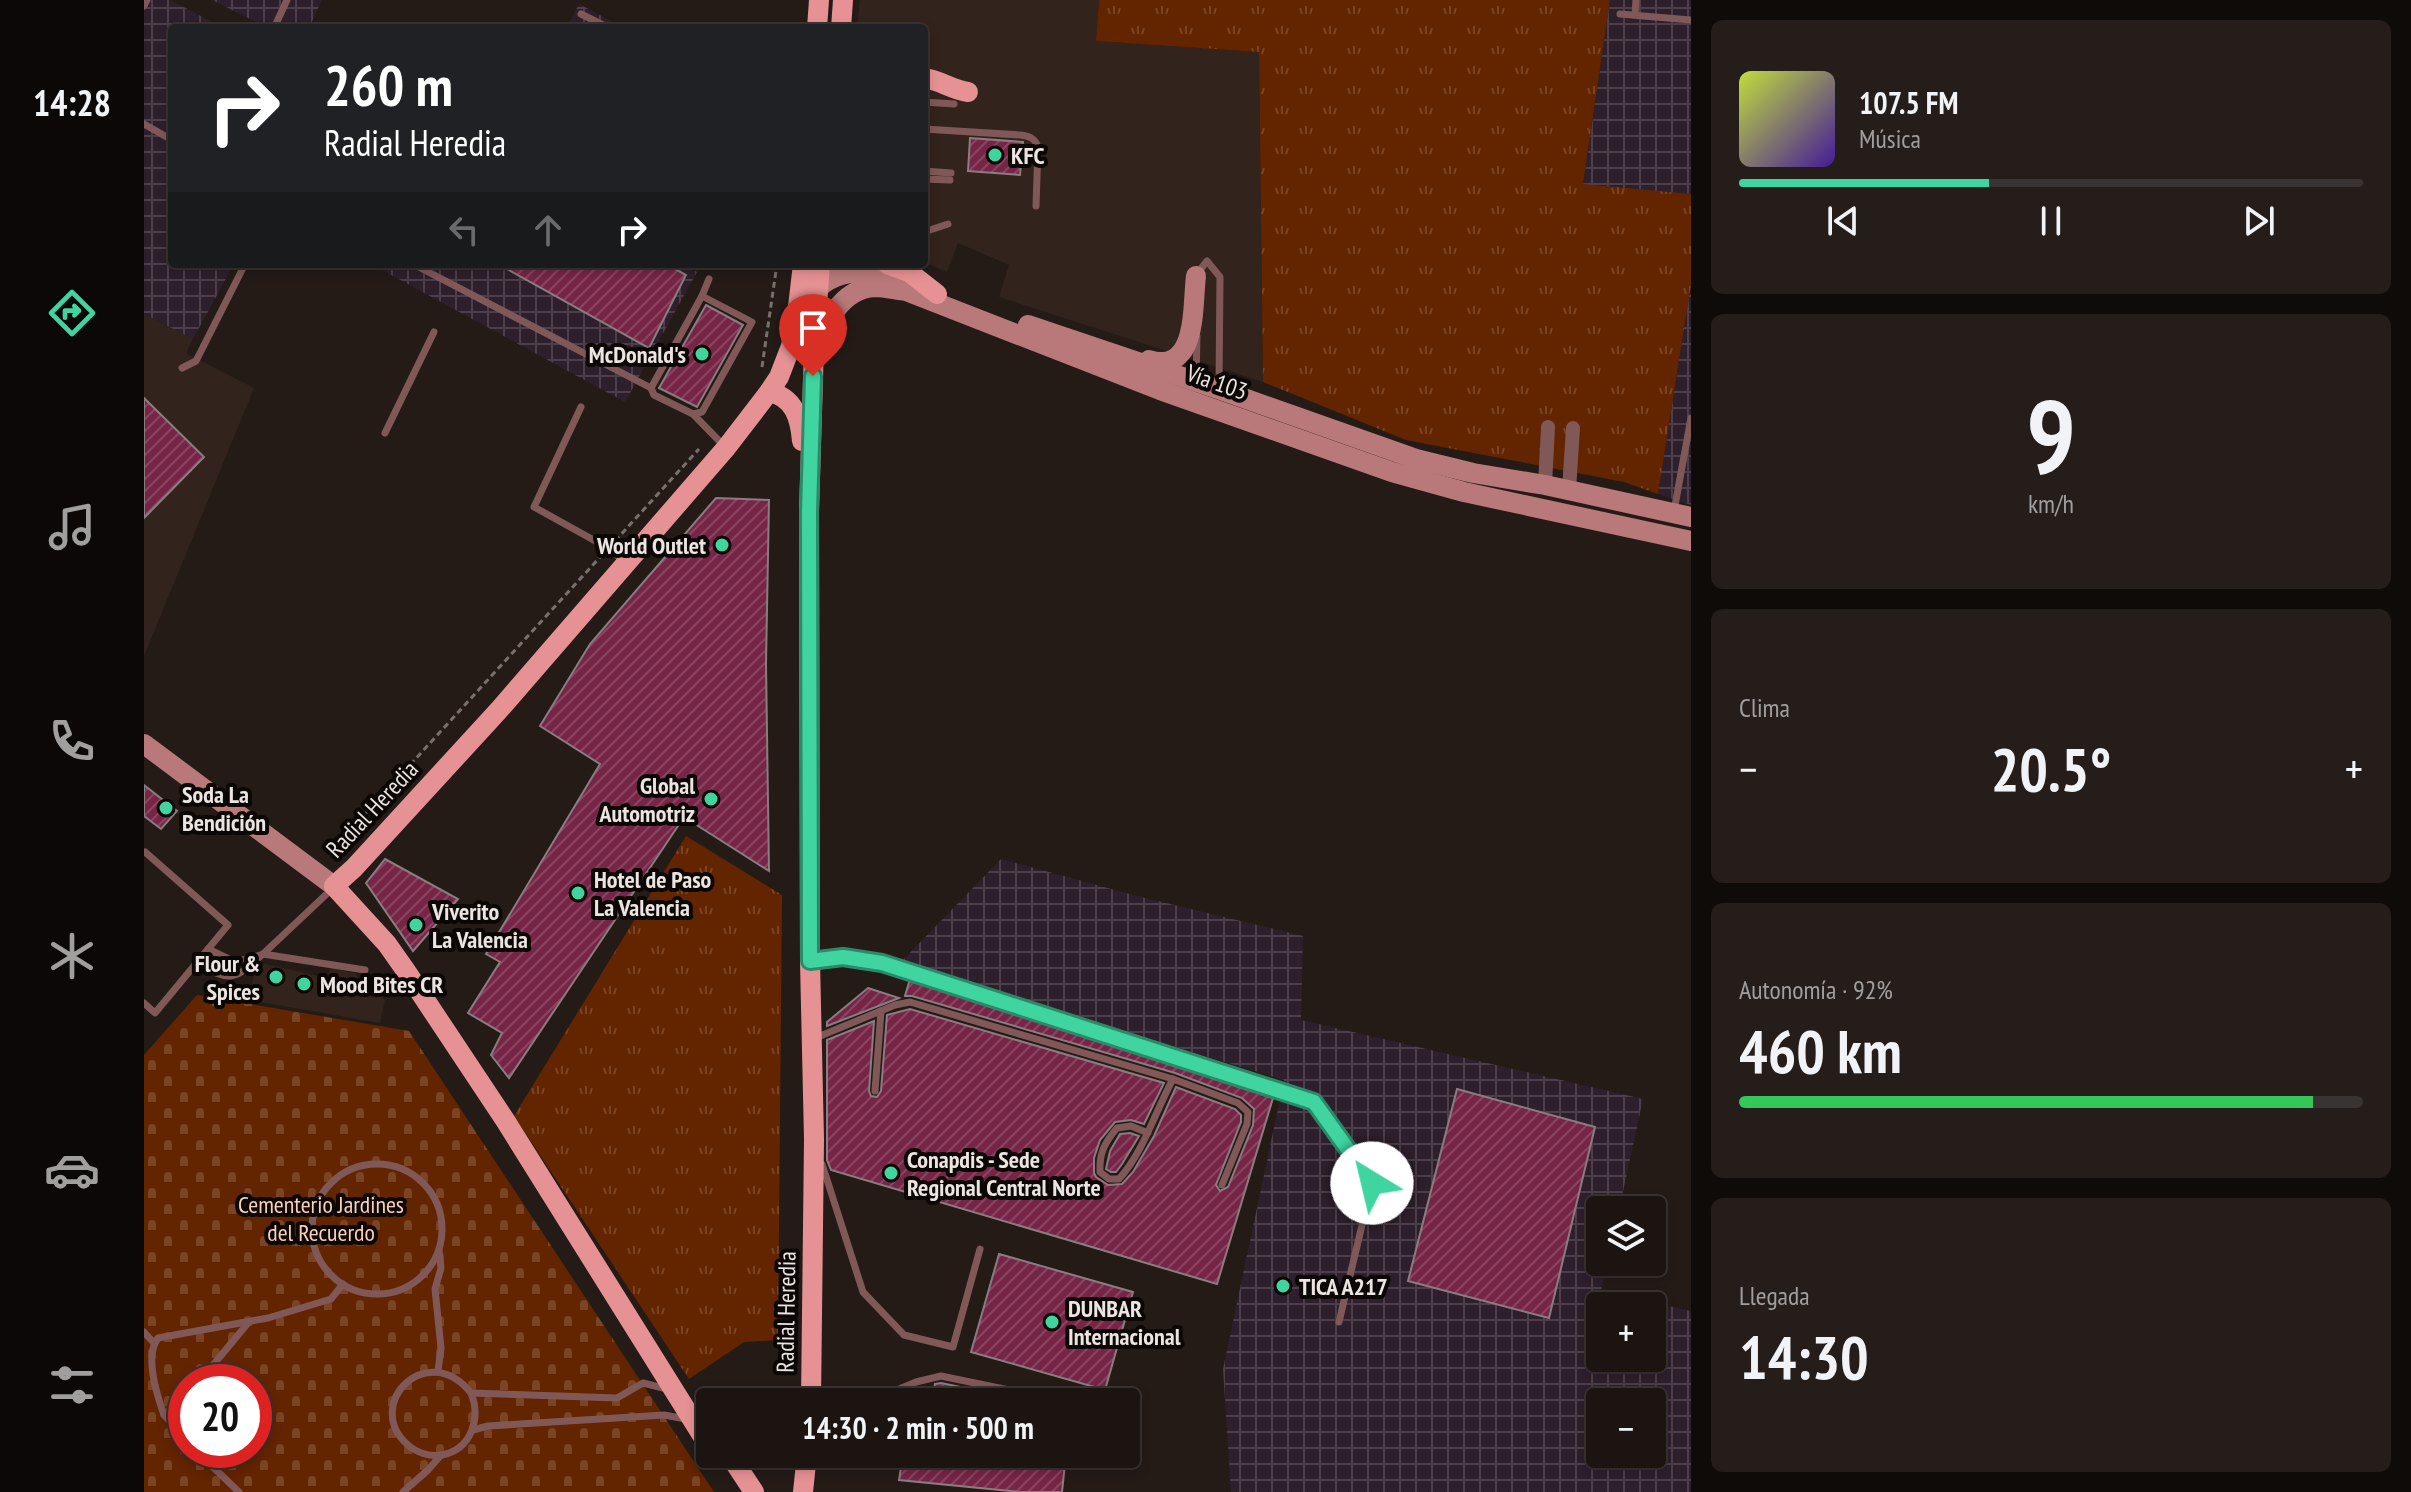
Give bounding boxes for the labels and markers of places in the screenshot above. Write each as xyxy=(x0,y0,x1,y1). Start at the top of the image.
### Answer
place label: KFC xyxy=(1011,140,1045,171)
marker: KFC xyxy=(986,146,1004,164)
pin xyxy=(779,294,847,376)
place label: McDonald's xyxy=(589,339,686,370)
marker: McDonald's xyxy=(693,345,711,363)
place label: World Outlet xyxy=(596,530,706,561)
marker: World Outlet xyxy=(713,536,731,554)
place label: Global Automotriz xyxy=(598,770,695,829)
place label: Soda La Bendición xyxy=(182,779,266,838)
marker: Global Automotriz xyxy=(702,790,720,808)
marker: Soda La Bendición xyxy=(157,799,175,817)
place label: Hotel de Paso La Valencia xyxy=(594,864,712,923)
marker: Hotel de Paso La Valencia xyxy=(569,884,587,902)
place label: Viverito La Valencia xyxy=(431,896,528,955)
marker: Viverito La Valencia xyxy=(407,916,425,934)
place label: Flour & Spices xyxy=(195,948,260,1007)
marker: Flour & Spices xyxy=(267,968,285,986)
place label: Mood Bites CR xyxy=(320,969,443,1000)
marker: Mood Bites CR xyxy=(295,975,313,993)
place label: Conapdis - Sede Regional Central Norte xyxy=(907,1144,1101,1203)
marker: Conapdis - Sede Regional Central Norte xyxy=(882,1164,900,1182)
place label: TICA A217 xyxy=(1299,1271,1388,1302)
marker: TICA A217 xyxy=(1274,1277,1292,1295)
place label: DUNBAR Internacional xyxy=(1068,1293,1181,1352)
marker: DUNBAR Internacional xyxy=(1043,1313,1061,1331)

